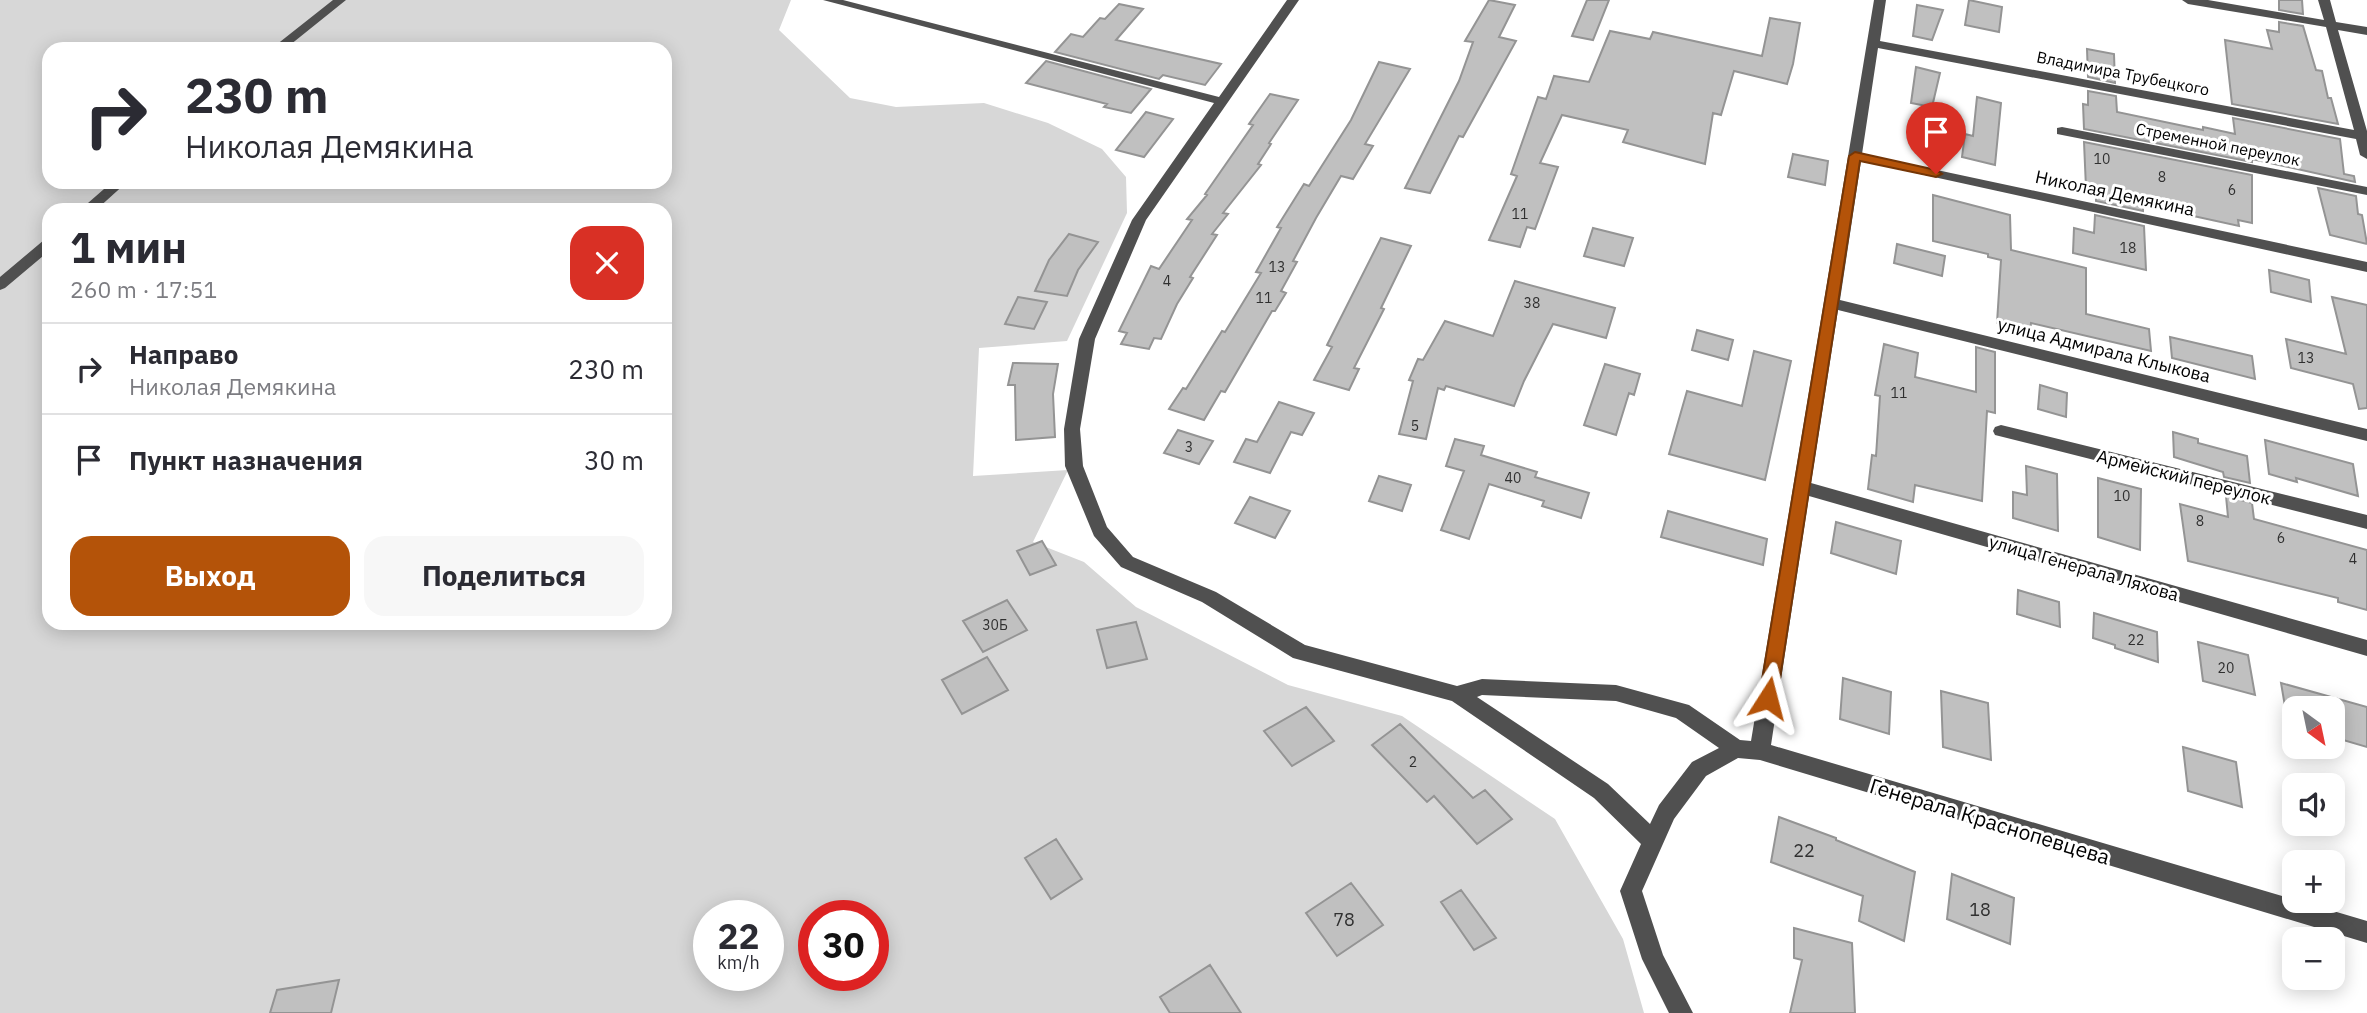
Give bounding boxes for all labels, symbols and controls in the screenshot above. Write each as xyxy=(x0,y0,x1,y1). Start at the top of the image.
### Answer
street label: Владимира Трубецкого xyxy=(2035,46,2211,100)
text: 230 m xyxy=(185,63,329,126)
icon: right xyxy=(70,70,161,161)
pin xyxy=(1906,102,1966,174)
icon: arrive xyxy=(1917,113,1955,151)
street label: Стременной переулок xyxy=(2134,118,2302,170)
text: Николая Демякина xyxy=(185,125,474,167)
house number: 10 xyxy=(2094,150,2110,168)
street label: Николая Демякина xyxy=(2033,165,2197,221)
house number: 8 xyxy=(2158,168,2166,186)
house number: 6 xyxy=(2228,181,2236,199)
house number: 11 xyxy=(1512,205,1528,223)
text: 1 мин xyxy=(70,220,187,275)
button: close xyxy=(570,226,644,300)
house number: 18 xyxy=(2120,239,2136,257)
house number: 13 xyxy=(1269,258,1285,276)
house number: 4 xyxy=(1163,272,1171,290)
text: 260 m · 17:51 xyxy=(70,274,217,304)
house number: 11 xyxy=(1256,289,1272,307)
house number: 38 xyxy=(1524,294,1540,312)
street label: улица Адмирала Клыкова xyxy=(1995,312,2213,388)
text: Направо xyxy=(129,337,238,371)
house number: 13 xyxy=(2298,349,2314,367)
icon: right xyxy=(70,350,108,388)
text: 230 m xyxy=(568,352,644,386)
text: Николая Демякина xyxy=(129,371,336,401)
house number: 11 xyxy=(1891,384,1907,402)
house number: 5 xyxy=(1411,417,1419,435)
house number: 3 xyxy=(1185,438,1193,456)
icon: arrive xyxy=(70,441,108,479)
text: Пункт назначения xyxy=(129,443,363,477)
text: 30 m xyxy=(584,443,644,477)
street label: Армейский переулок xyxy=(2095,444,2274,510)
house number: 40 xyxy=(1505,469,1521,487)
house number: 10 xyxy=(2114,487,2130,505)
house number: 8 xyxy=(2196,512,2204,530)
house number: 6 xyxy=(2277,529,2285,547)
street label: улица Генерала Ляхова xyxy=(1986,530,2182,606)
button: Выход xyxy=(70,536,350,616)
button: Поделиться xyxy=(364,536,644,616)
house number: 4 xyxy=(2349,550,2357,568)
house number: 30Б xyxy=(982,616,1008,634)
house number: 22 xyxy=(2128,631,2144,649)
house number: 20 xyxy=(2218,659,2234,677)
position arrow xyxy=(1731,661,1805,735)
north arrow xyxy=(2282,696,2345,760)
map controls xyxy=(2282,696,2345,990)
house number: 2 xyxy=(1409,753,1417,771)
street label: Генерала Краснопевцева xyxy=(1867,771,2113,871)
button: sound xyxy=(2282,773,2345,836)
house number: 22 xyxy=(1793,839,1815,862)
button: + xyxy=(2282,850,2345,913)
house number: 18 xyxy=(1969,898,1991,921)
speed limit sign: 30 xyxy=(798,900,889,991)
house number: 78 xyxy=(1333,908,1355,931)
text: 22 xyxy=(717,913,760,959)
button: − xyxy=(2282,927,2345,990)
text: km/h xyxy=(717,951,760,974)

